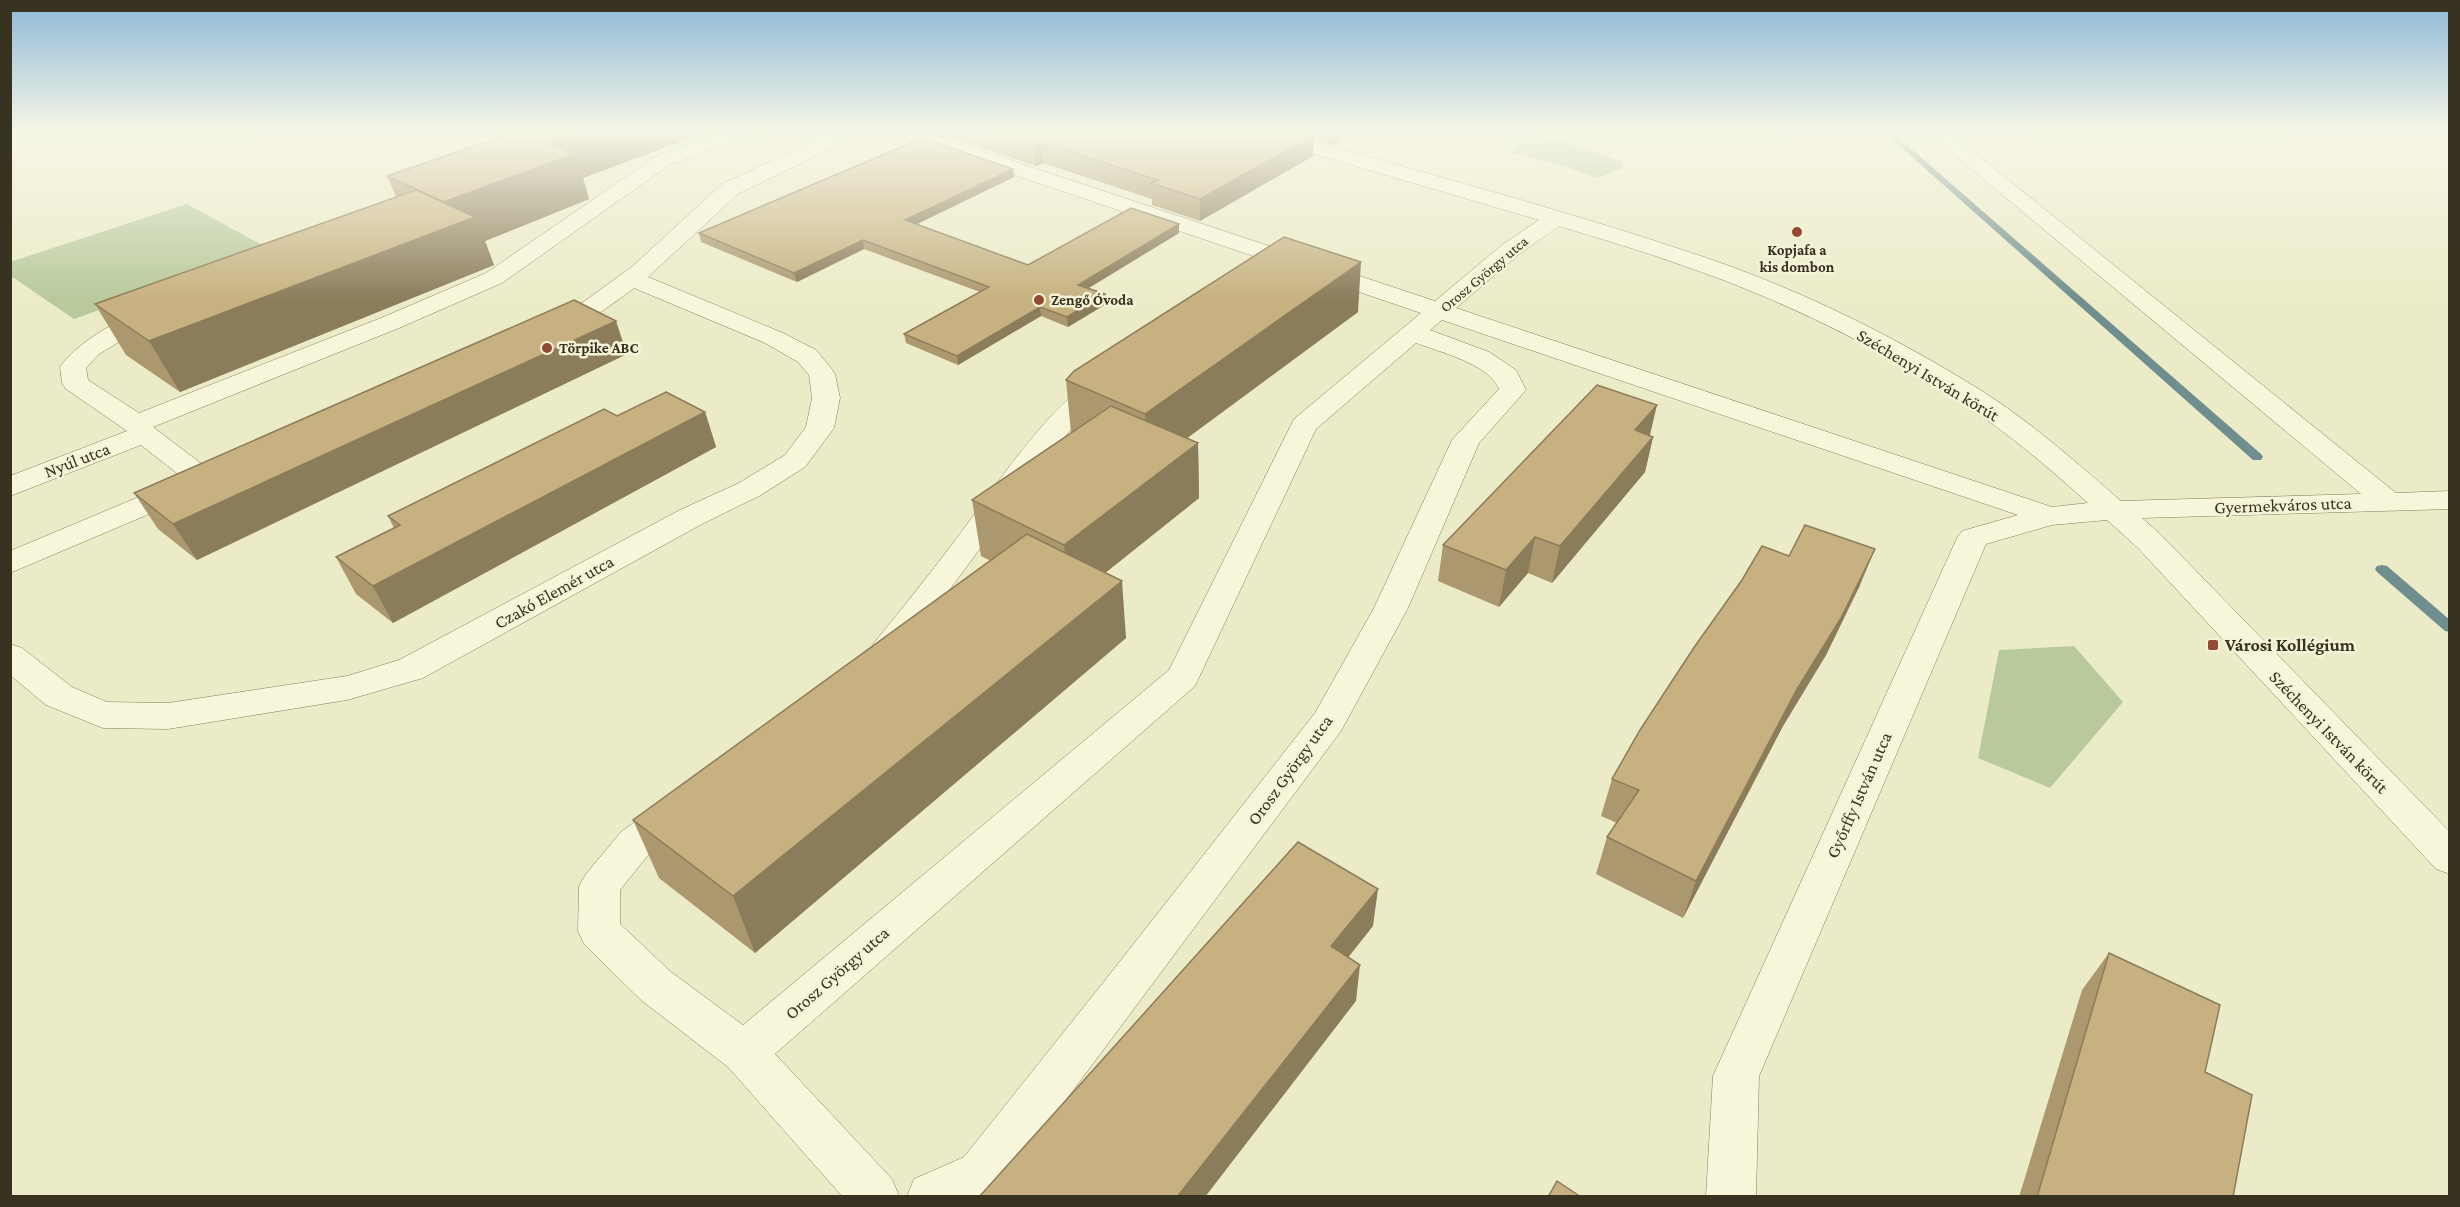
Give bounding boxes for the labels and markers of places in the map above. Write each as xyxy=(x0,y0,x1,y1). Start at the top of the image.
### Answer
marker: Kopjafa a kis dombon xyxy=(1790,225,1804,239)
place label: Kopjafa a kis dombon xyxy=(1760,242,1835,275)
place label: Zengő Óvoda xyxy=(1051,292,1134,308)
marker: Zengő Óvoda xyxy=(1032,293,1046,307)
place label: Törpike ABC xyxy=(559,340,639,356)
marker: Törpike ABC xyxy=(540,341,554,355)
place label: Városi Kollégium xyxy=(2224,635,2356,655)
marker: Városi Kollégium xyxy=(2206,638,2220,652)

